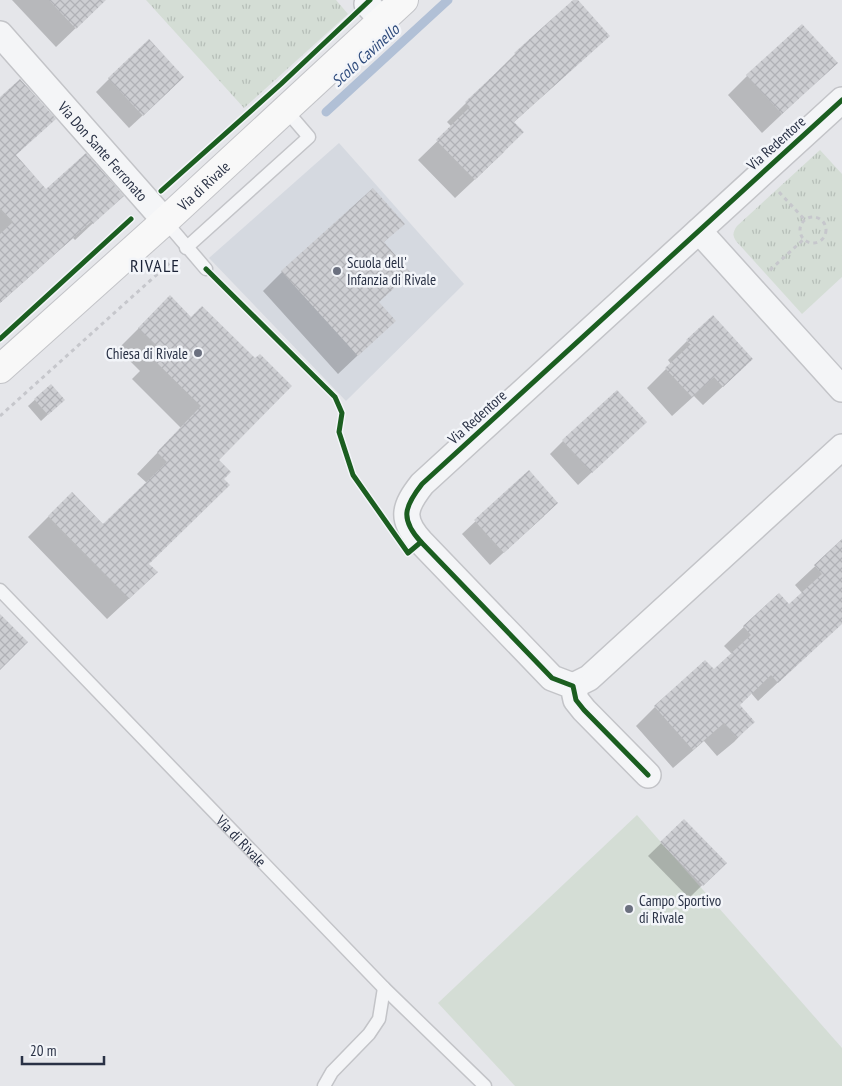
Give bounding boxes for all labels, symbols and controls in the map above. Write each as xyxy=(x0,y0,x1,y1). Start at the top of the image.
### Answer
water label: Scolo Cavinello xyxy=(327,19,404,91)
street label: Via Don Sante Ferronato xyxy=(54,97,152,205)
street label: Via Redentore xyxy=(742,112,809,175)
street label: Via di Rivale xyxy=(173,157,234,215)
place label: Scuola dell' Infanzia di Rivale xyxy=(347,253,436,289)
district label: RIVALE xyxy=(130,254,180,277)
marker: Scuola dell' Infanzia di Rivale xyxy=(331,265,343,277)
place label: Chiesa di Rivale xyxy=(106,344,188,363)
marker: Chiesa di Rivale xyxy=(192,347,204,359)
street label: Via Redentore xyxy=(443,386,510,449)
street label: Via di Rivale xyxy=(212,810,271,870)
place label: Campo Sportivo di Rivale xyxy=(639,891,721,927)
marker: Campo Sportivo di Rivale xyxy=(623,903,635,915)
scale bar xyxy=(22,1034,105,1066)
text: 20 m xyxy=(30,1041,56,1060)

